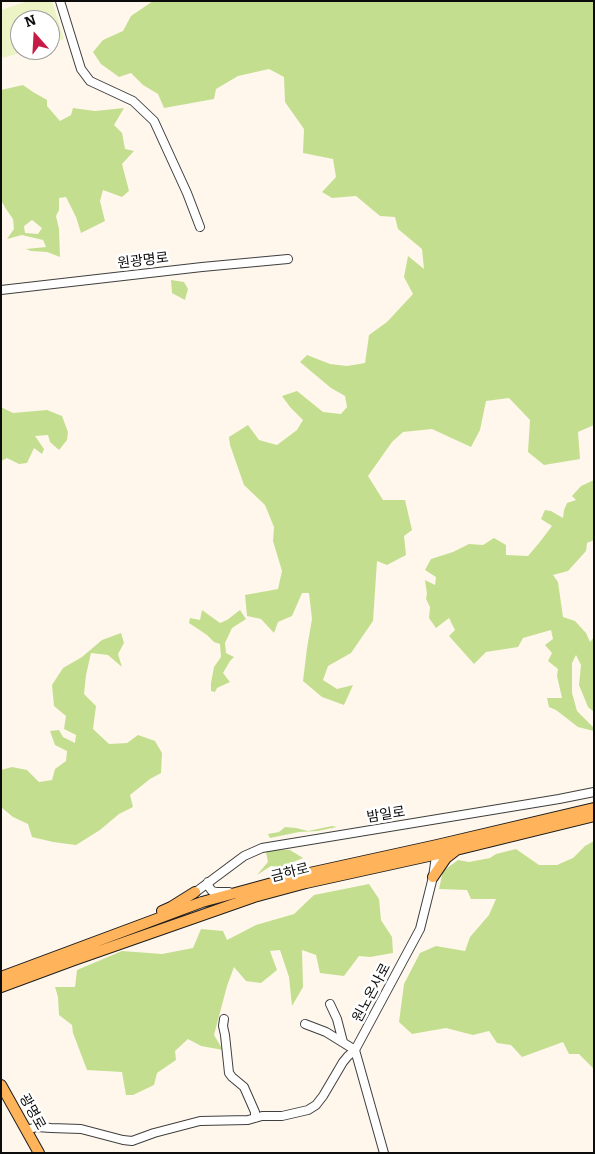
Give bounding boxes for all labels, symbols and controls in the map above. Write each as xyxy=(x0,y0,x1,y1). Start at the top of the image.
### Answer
north arrow xyxy=(10,10,60,60)
text: N xyxy=(22,11,38,31)
street label: 원광명로 xyxy=(116,250,170,272)
street label: 밤일로 xyxy=(366,804,406,826)
street label: 금하로 xyxy=(269,860,311,886)
street label: 원노온사로 xyxy=(349,961,395,1025)
street label: 광명로 xyxy=(15,1091,49,1133)

